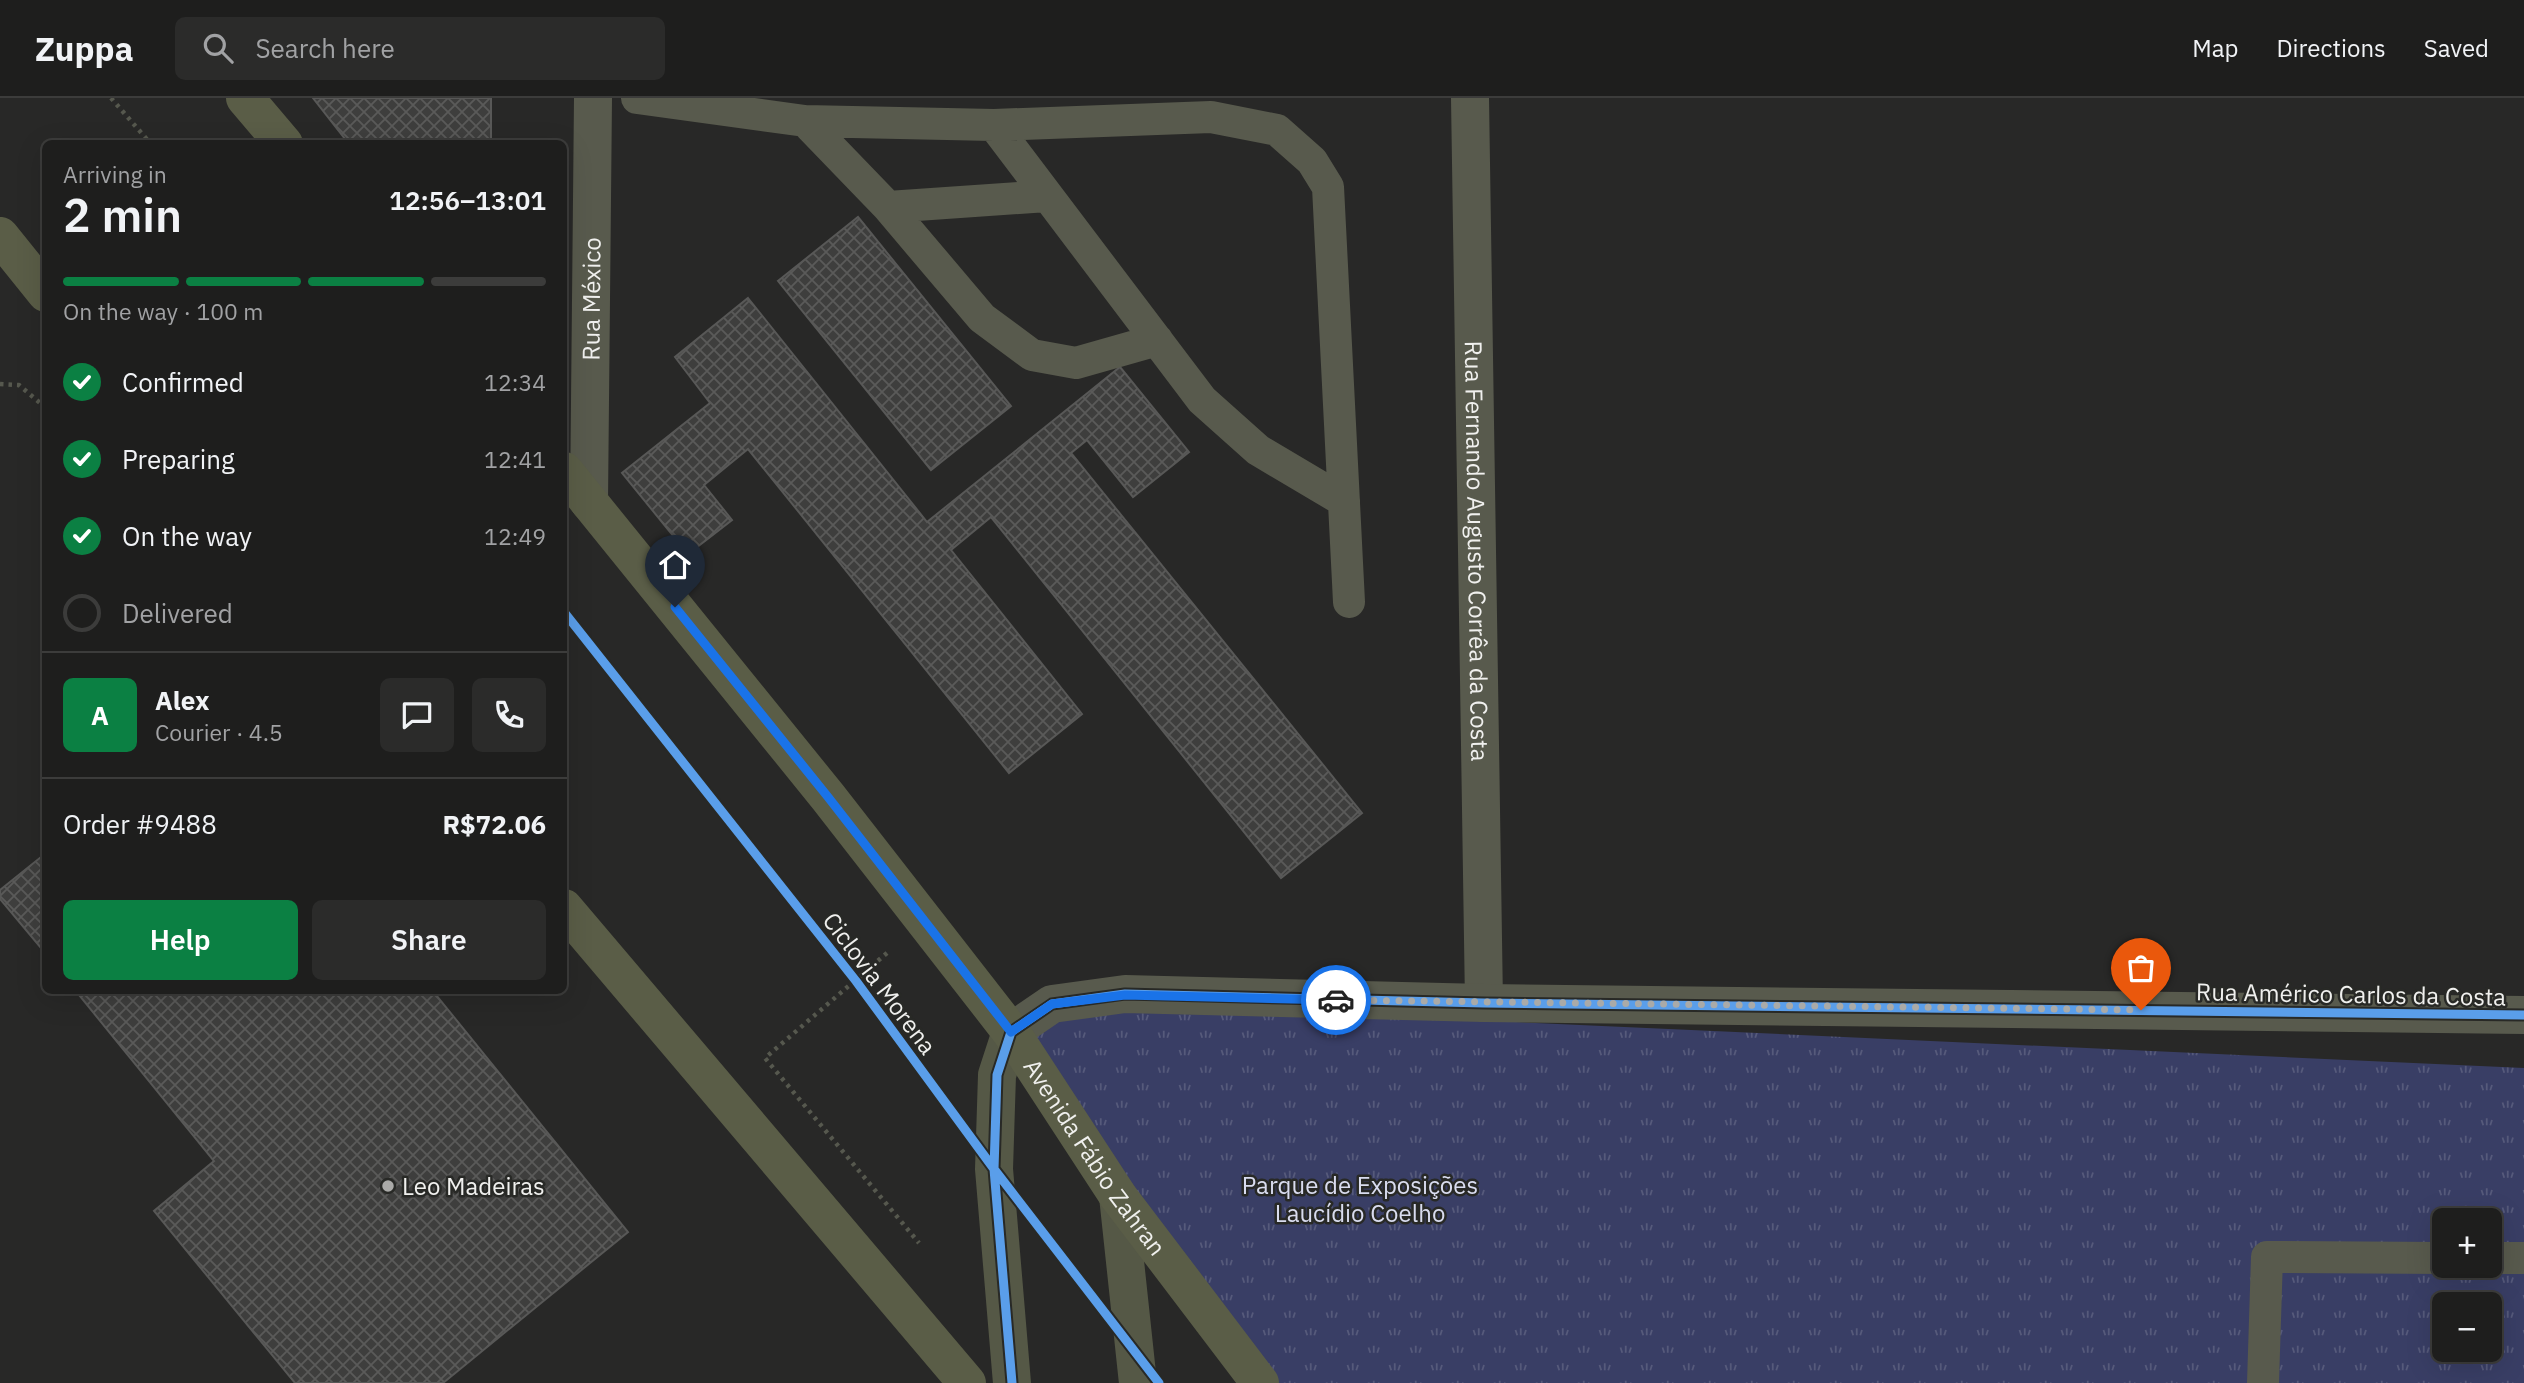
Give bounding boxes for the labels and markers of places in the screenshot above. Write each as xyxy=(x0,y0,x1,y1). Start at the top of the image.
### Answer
pin xyxy=(645,535,705,607)
pin xyxy=(2111,938,2171,1010)
place label: Leo Madeiras xyxy=(402,1170,545,1202)
marker: Leo Madeiras xyxy=(380,1178,396,1194)

